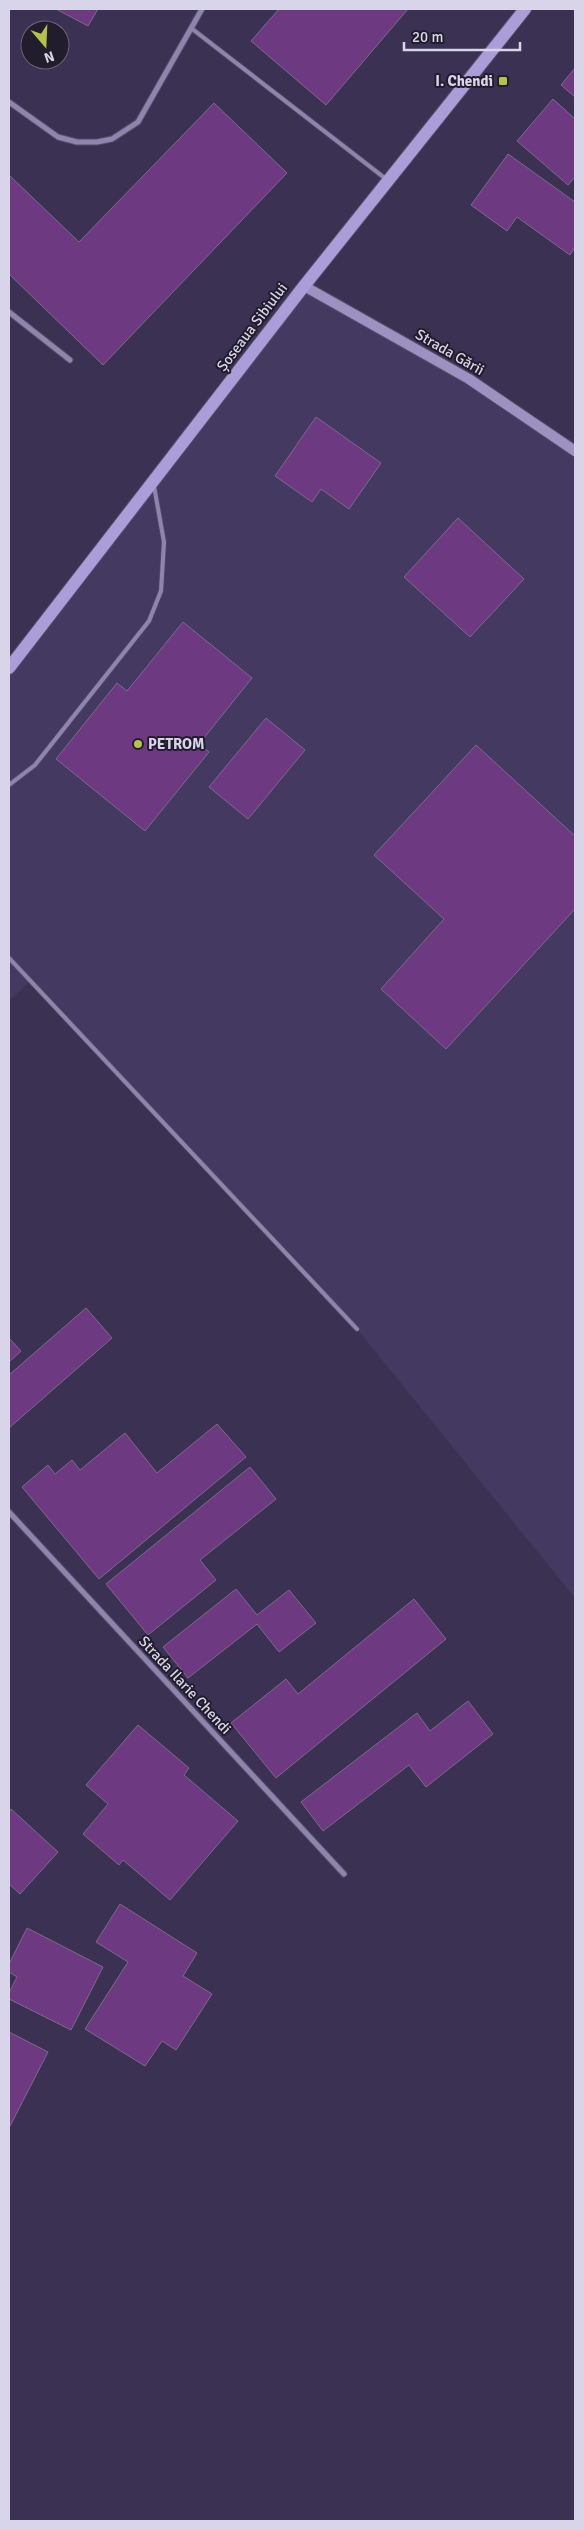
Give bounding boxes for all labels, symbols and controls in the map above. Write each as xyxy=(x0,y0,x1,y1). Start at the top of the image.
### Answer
north arrow xyxy=(20,20,70,70)
scale bar xyxy=(404,20,520,52)
text: 20 m xyxy=(412,28,443,46)
text: N xyxy=(42,47,56,66)
place label: I. Chendi xyxy=(435,72,493,90)
marker: I. Chendi xyxy=(497,75,509,87)
street label: Șoseaua Sibiului xyxy=(213,279,291,375)
street label: Strada Gării xyxy=(412,325,488,379)
place label: PETROM xyxy=(148,735,205,753)
marker: PETROM xyxy=(132,738,144,750)
street label: Strada Ilarie Chendi xyxy=(135,1632,235,1738)

